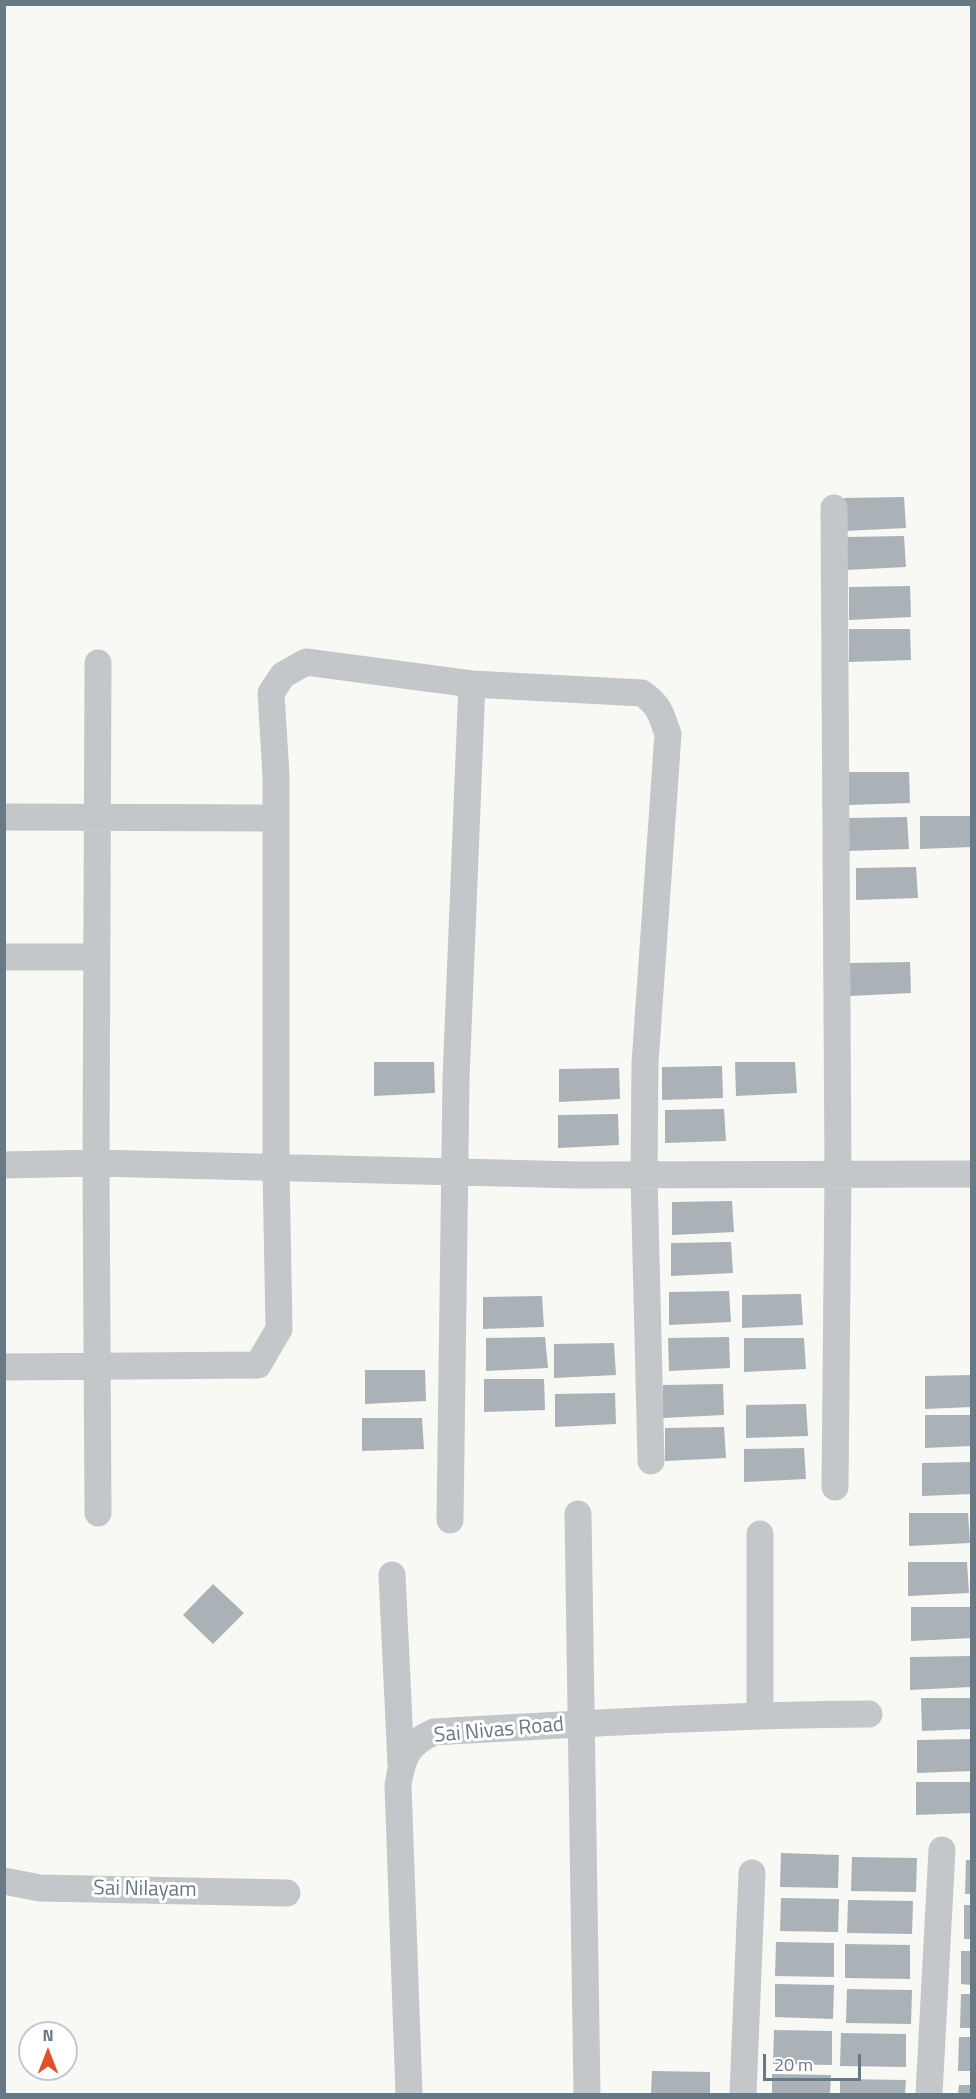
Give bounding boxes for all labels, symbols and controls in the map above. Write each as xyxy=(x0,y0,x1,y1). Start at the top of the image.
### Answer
street label: Sai Nivas Road xyxy=(433,1713,565,1749)
street label: Sai Nilayam xyxy=(93,1877,197,1903)
north arrow xyxy=(18,2021,78,2081)
text: N xyxy=(42,2023,54,2047)
scale bar xyxy=(766,2042,864,2080)
text: 20 m xyxy=(774,2051,813,2078)

